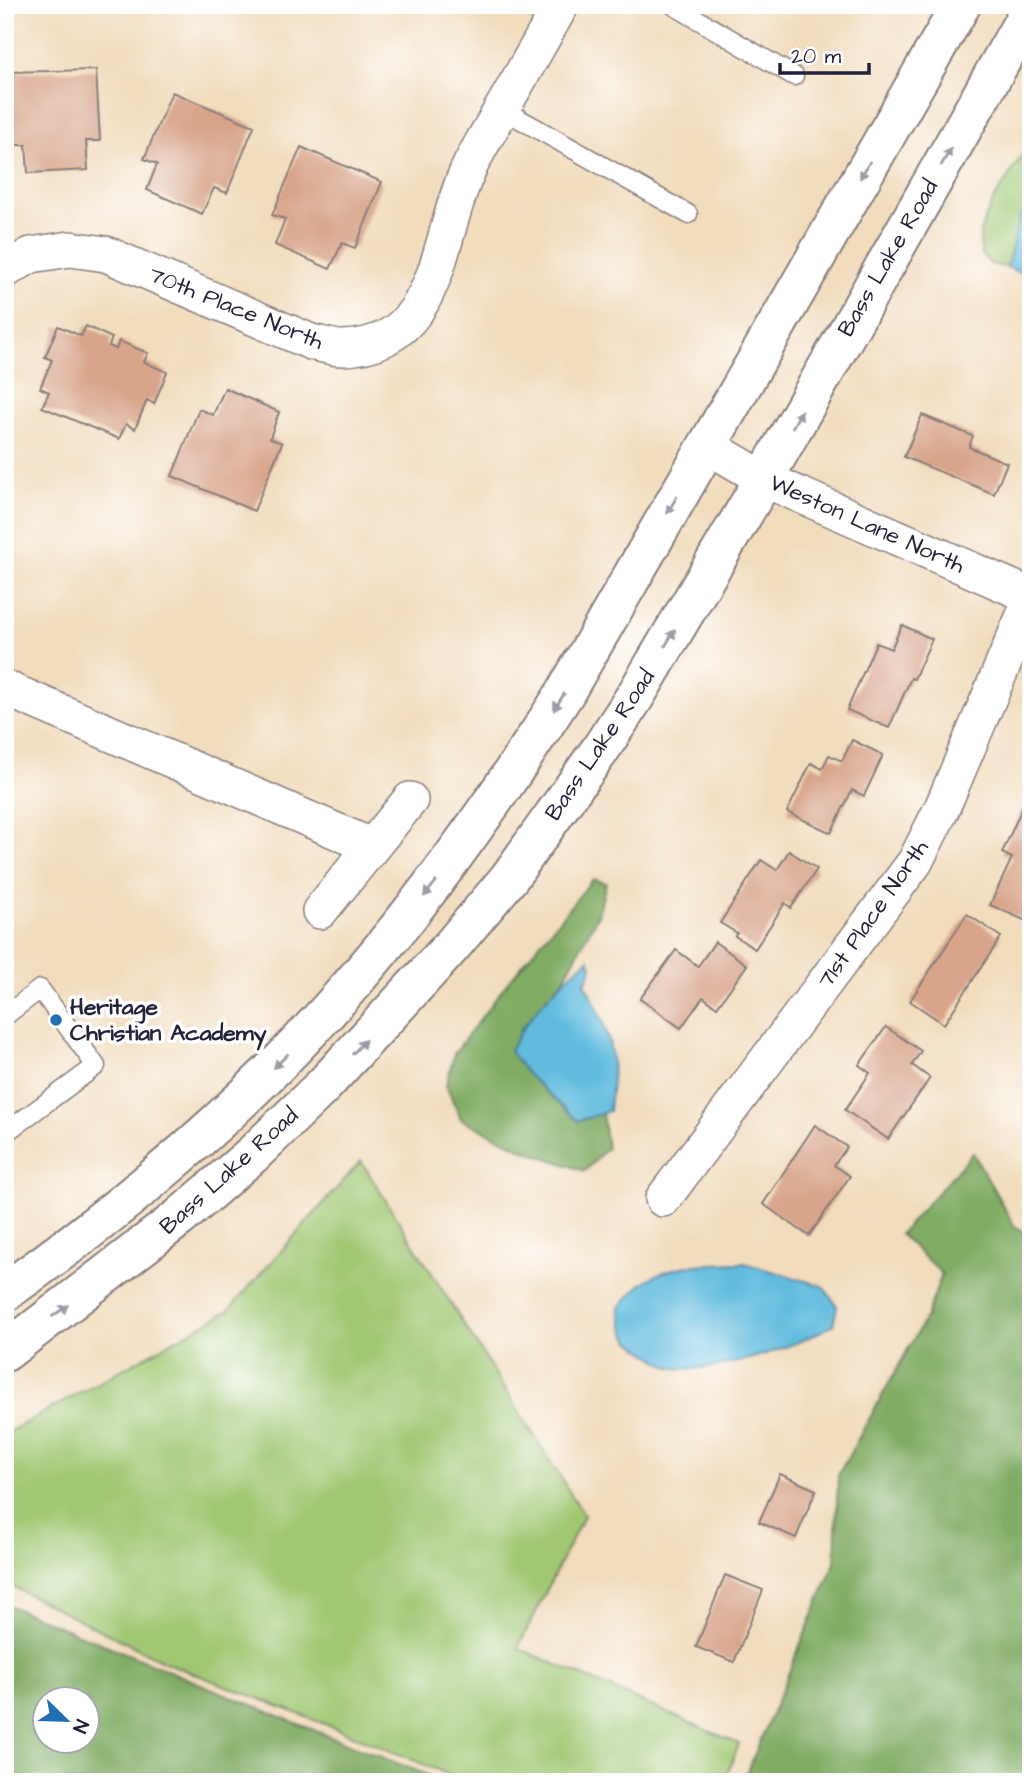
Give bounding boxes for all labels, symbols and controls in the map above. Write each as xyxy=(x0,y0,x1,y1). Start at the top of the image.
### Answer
scale bar xyxy=(780,32,870,76)
text: 20 m xyxy=(791,42,842,71)
one-way arrow xyxy=(940,148,952,167)
one-way arrow xyxy=(859,161,871,180)
street label: Bass Lake Road xyxy=(830,173,946,342)
street label: 70th Place North xyxy=(144,258,329,358)
one-way arrow xyxy=(791,409,803,429)
street label: Weston Lane North xyxy=(765,467,970,582)
one-way arrow xyxy=(666,495,678,514)
one-way arrow xyxy=(663,629,676,648)
street label: Bass Lake Road xyxy=(537,663,663,827)
one-way arrow xyxy=(553,692,566,712)
street label: 71st Place North xyxy=(810,833,936,994)
one-way arrow xyxy=(422,879,437,897)
place label: Heritage Christian Academy xyxy=(70,991,267,1051)
marker: Heritage Christian Academy xyxy=(48,1012,64,1028)
one-way arrow xyxy=(351,1038,367,1056)
one-way arrow xyxy=(272,1052,289,1069)
street label: Bass Lake Road xyxy=(153,1100,305,1242)
one-way arrow xyxy=(51,1304,69,1318)
north arrow xyxy=(32,1686,102,1756)
text: N xyxy=(65,1715,95,1737)

